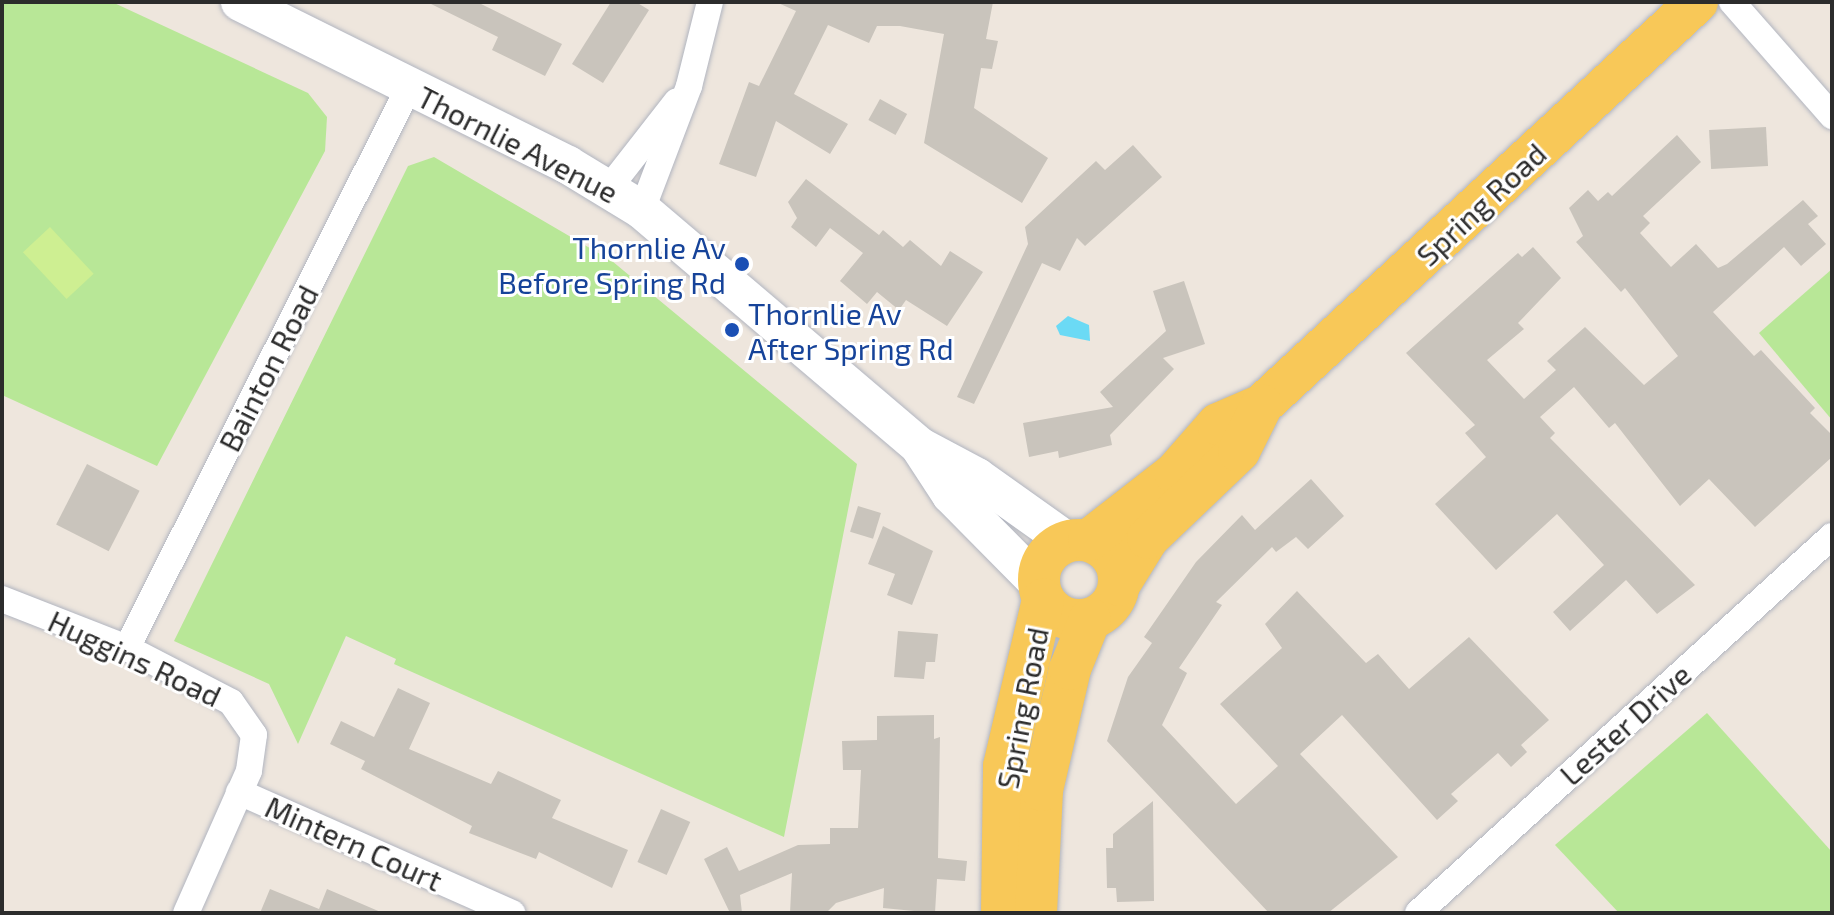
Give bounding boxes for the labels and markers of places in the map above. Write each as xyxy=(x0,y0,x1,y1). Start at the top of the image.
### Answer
place label: Thornlie Av Before Spring Rd xyxy=(498,229,726,300)
marker: Thornlie Av Before Spring Rd xyxy=(733,255,751,273)
place label: Thornlie Av After Spring Rd xyxy=(748,295,954,366)
marker: Thornlie Av After Spring Rd xyxy=(723,321,741,339)

